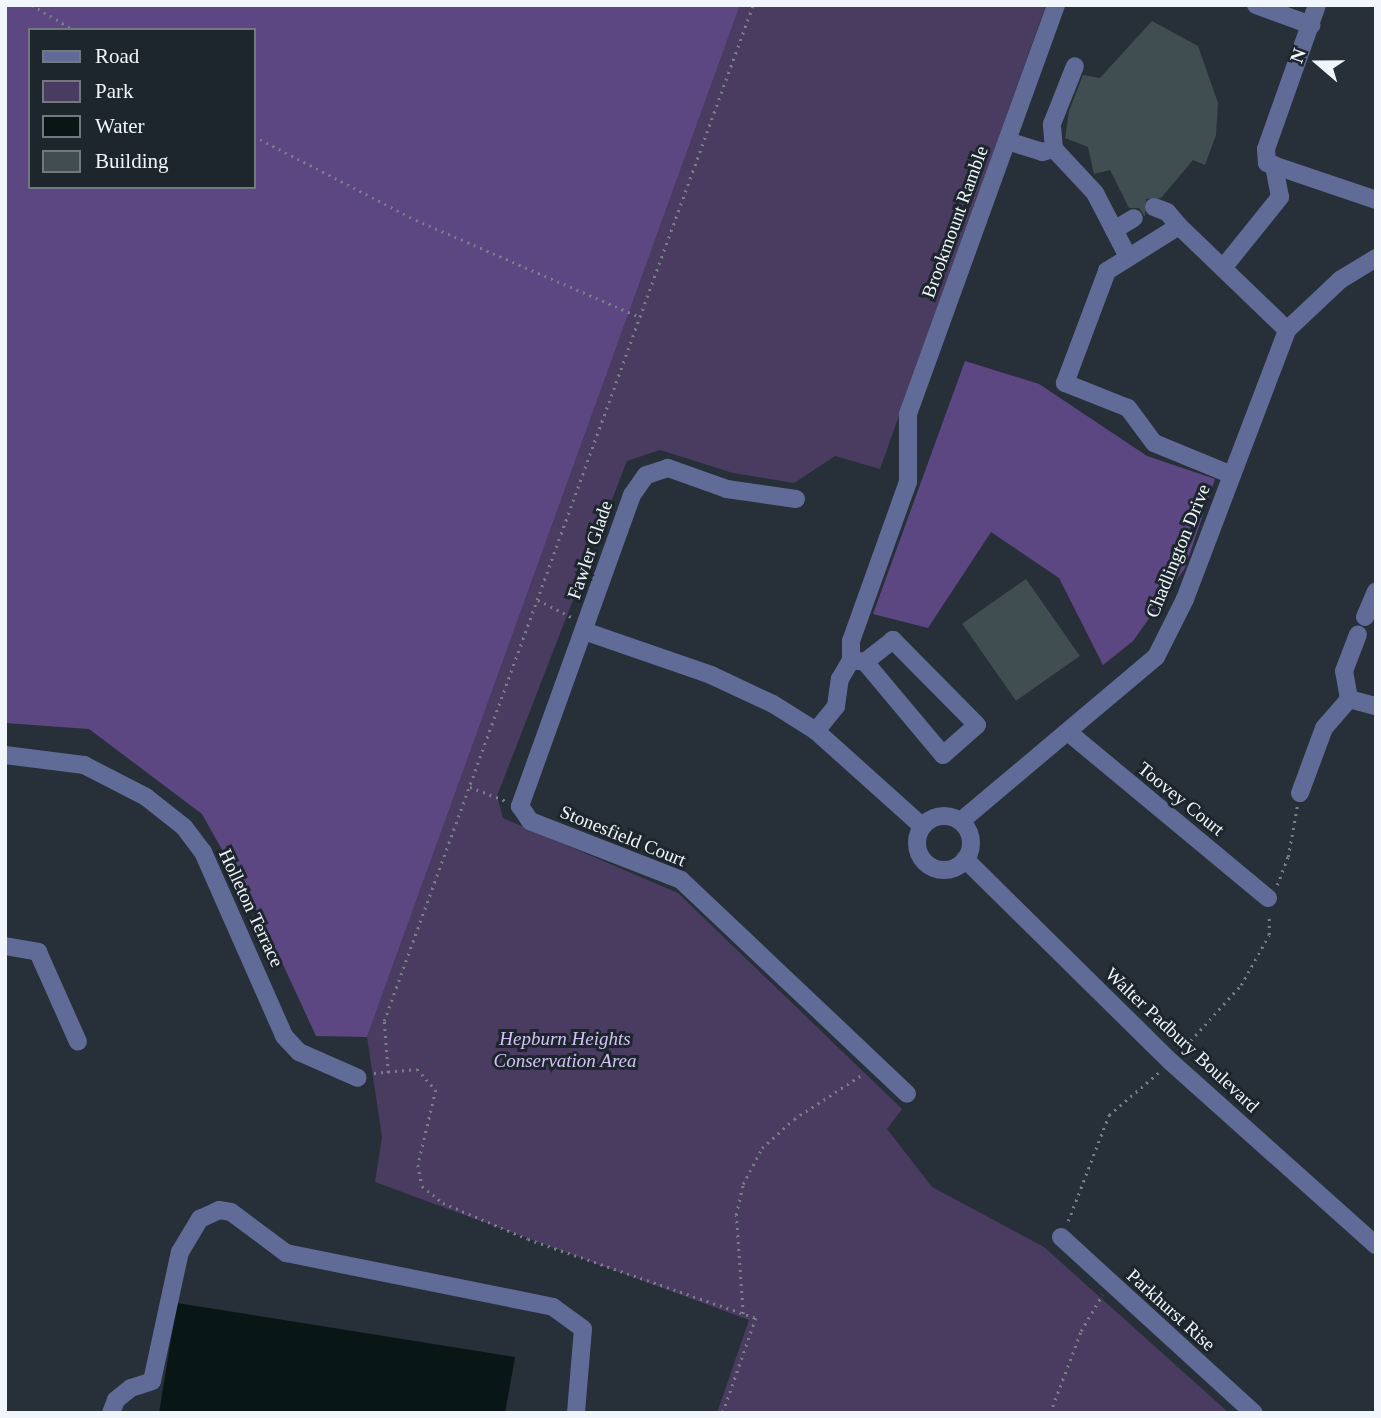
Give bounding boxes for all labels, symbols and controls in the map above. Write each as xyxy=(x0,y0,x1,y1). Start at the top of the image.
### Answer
legend xyxy=(28,28,256,189)
north arrow xyxy=(1283,28,1353,98)
text: Road xyxy=(95,44,139,68)
text: N xyxy=(1286,46,1310,66)
text: Park xyxy=(95,79,134,103)
text: Water xyxy=(95,114,145,138)
street label: Brookmount Ramble xyxy=(917,143,993,301)
text: Building xyxy=(95,149,169,173)
street label: Chadlington Drive xyxy=(1141,481,1215,621)
street label: Fawler Glade xyxy=(562,498,618,602)
street label: Toovey Court xyxy=(1133,757,1229,841)
street label: Stonesfield Court xyxy=(557,800,689,872)
street label: Holleton Terrace xyxy=(214,845,288,971)
street label: Walter Padbury Boulevard xyxy=(1100,963,1264,1117)
park label: Hepburn Heights Conservation Area xyxy=(493,1028,637,1072)
street label: Parkhurst Rise xyxy=(1122,1264,1220,1356)

